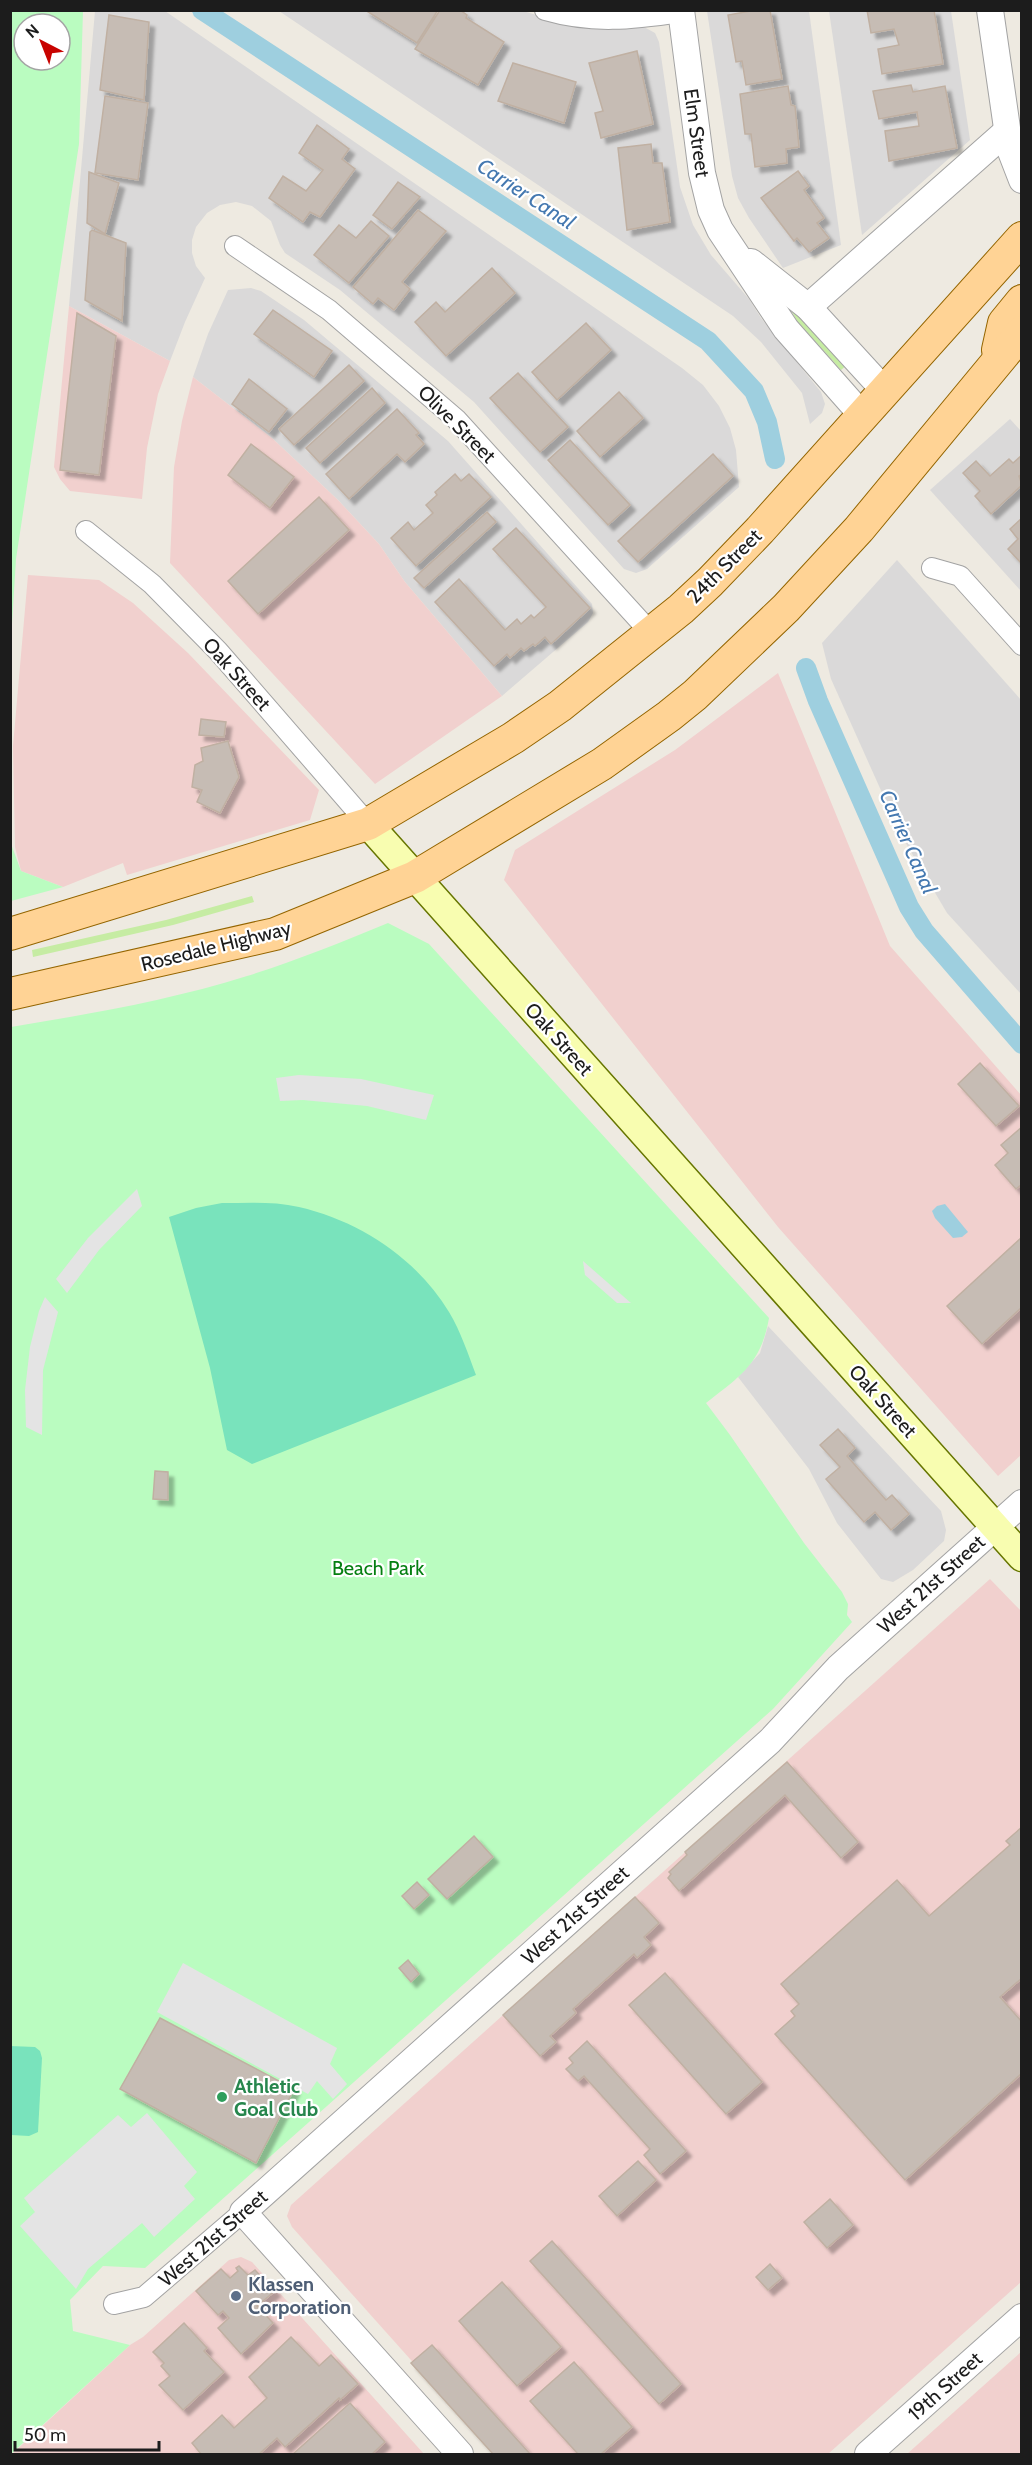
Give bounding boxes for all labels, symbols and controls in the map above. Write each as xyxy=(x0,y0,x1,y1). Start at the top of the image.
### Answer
north arrow xyxy=(12,12,72,72)
text: N xyxy=(22,20,43,42)
street label: Elm Street xyxy=(679,87,715,179)
water label: Carrier Canal xyxy=(473,153,580,234)
street label: Olive Street xyxy=(413,380,501,468)
street label: 24th Street xyxy=(682,524,766,608)
street label: Oak Street xyxy=(198,633,276,716)
water label: Carrier Canal xyxy=(874,786,943,898)
street label: Rosedale Highway xyxy=(138,916,294,976)
street label: Oak Street xyxy=(520,998,598,1081)
street label: Oak Street xyxy=(844,1360,922,1443)
street label: West 21st Street xyxy=(873,1529,990,1638)
park label: Beach Park xyxy=(332,1556,424,1580)
street label: West 21st Street xyxy=(517,1860,634,1969)
place label: Athletic Goal Club xyxy=(234,2074,318,2121)
marker: Athletic Goal Club xyxy=(215,2090,229,2104)
street label: West 21st Street xyxy=(154,2184,272,2292)
place label: Klassen Corporation xyxy=(248,2272,351,2319)
marker: Klassen Corporation xyxy=(229,2289,243,2303)
street label: 19th Street xyxy=(903,2346,987,2425)
scale bar xyxy=(15,2414,159,2452)
text: 50 m xyxy=(24,2424,66,2446)

